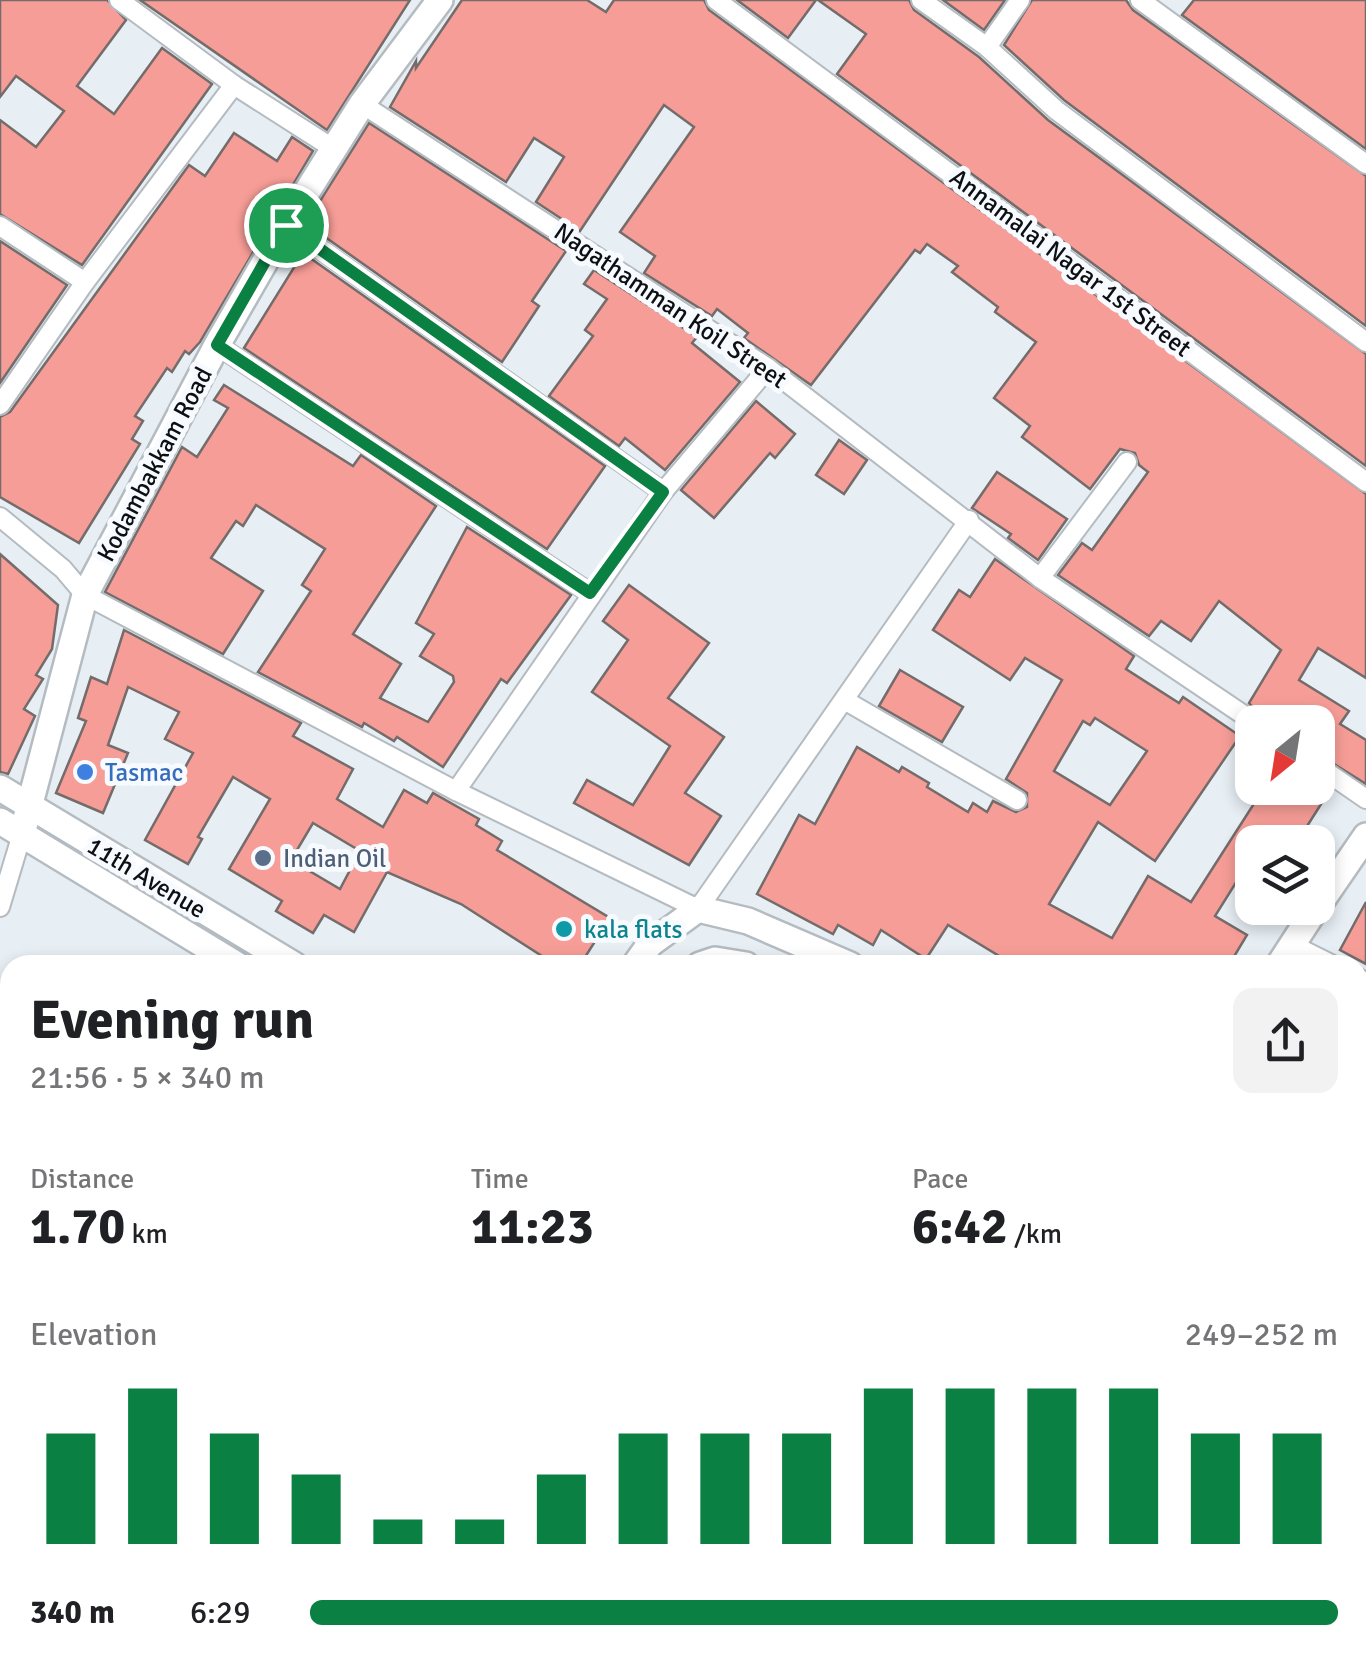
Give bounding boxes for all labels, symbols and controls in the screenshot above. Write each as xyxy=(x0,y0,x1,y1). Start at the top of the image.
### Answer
street label: Annamalai Nagar 1st Street xyxy=(944,161,1198,363)
pin xyxy=(244,183,329,268)
icon: arrive xyxy=(259,198,314,253)
street label: Nagathamman Koil Street xyxy=(548,216,793,395)
street label: Kodambakkam Road xyxy=(90,362,219,567)
north arrow xyxy=(1235,705,1335,805)
map controls xyxy=(1235,705,1335,925)
place label: Tasmac xyxy=(105,757,183,788)
marker: Tasmac xyxy=(74,761,96,783)
button: layers xyxy=(1235,825,1335,925)
street label: 11th Avenue xyxy=(82,830,212,925)
place label: Indian Oil xyxy=(283,843,386,874)
marker: Indian Oil xyxy=(252,847,274,869)
place label: kala flats xyxy=(584,914,682,945)
marker: kala flats xyxy=(553,918,575,940)
text: Evening run xyxy=(30,986,314,1054)
button: share xyxy=(1233,988,1338,1093)
text: 21:56 · 5 × 340 m xyxy=(30,1058,265,1097)
text: Distance xyxy=(30,1162,134,1196)
text: Time xyxy=(471,1162,529,1196)
text: Pace xyxy=(912,1162,968,1196)
text: 1.70 xyxy=(30,1196,125,1258)
text: 11:23 xyxy=(471,1196,594,1258)
text: 6:42 xyxy=(912,1196,1008,1258)
text: km xyxy=(125,1217,168,1251)
text: /km xyxy=(1008,1217,1062,1251)
text: Elevation xyxy=(30,1315,157,1354)
text: 249–252 m xyxy=(1185,1315,1338,1354)
text: 340 m xyxy=(30,1593,115,1632)
text: 6:29 xyxy=(190,1593,250,1632)

